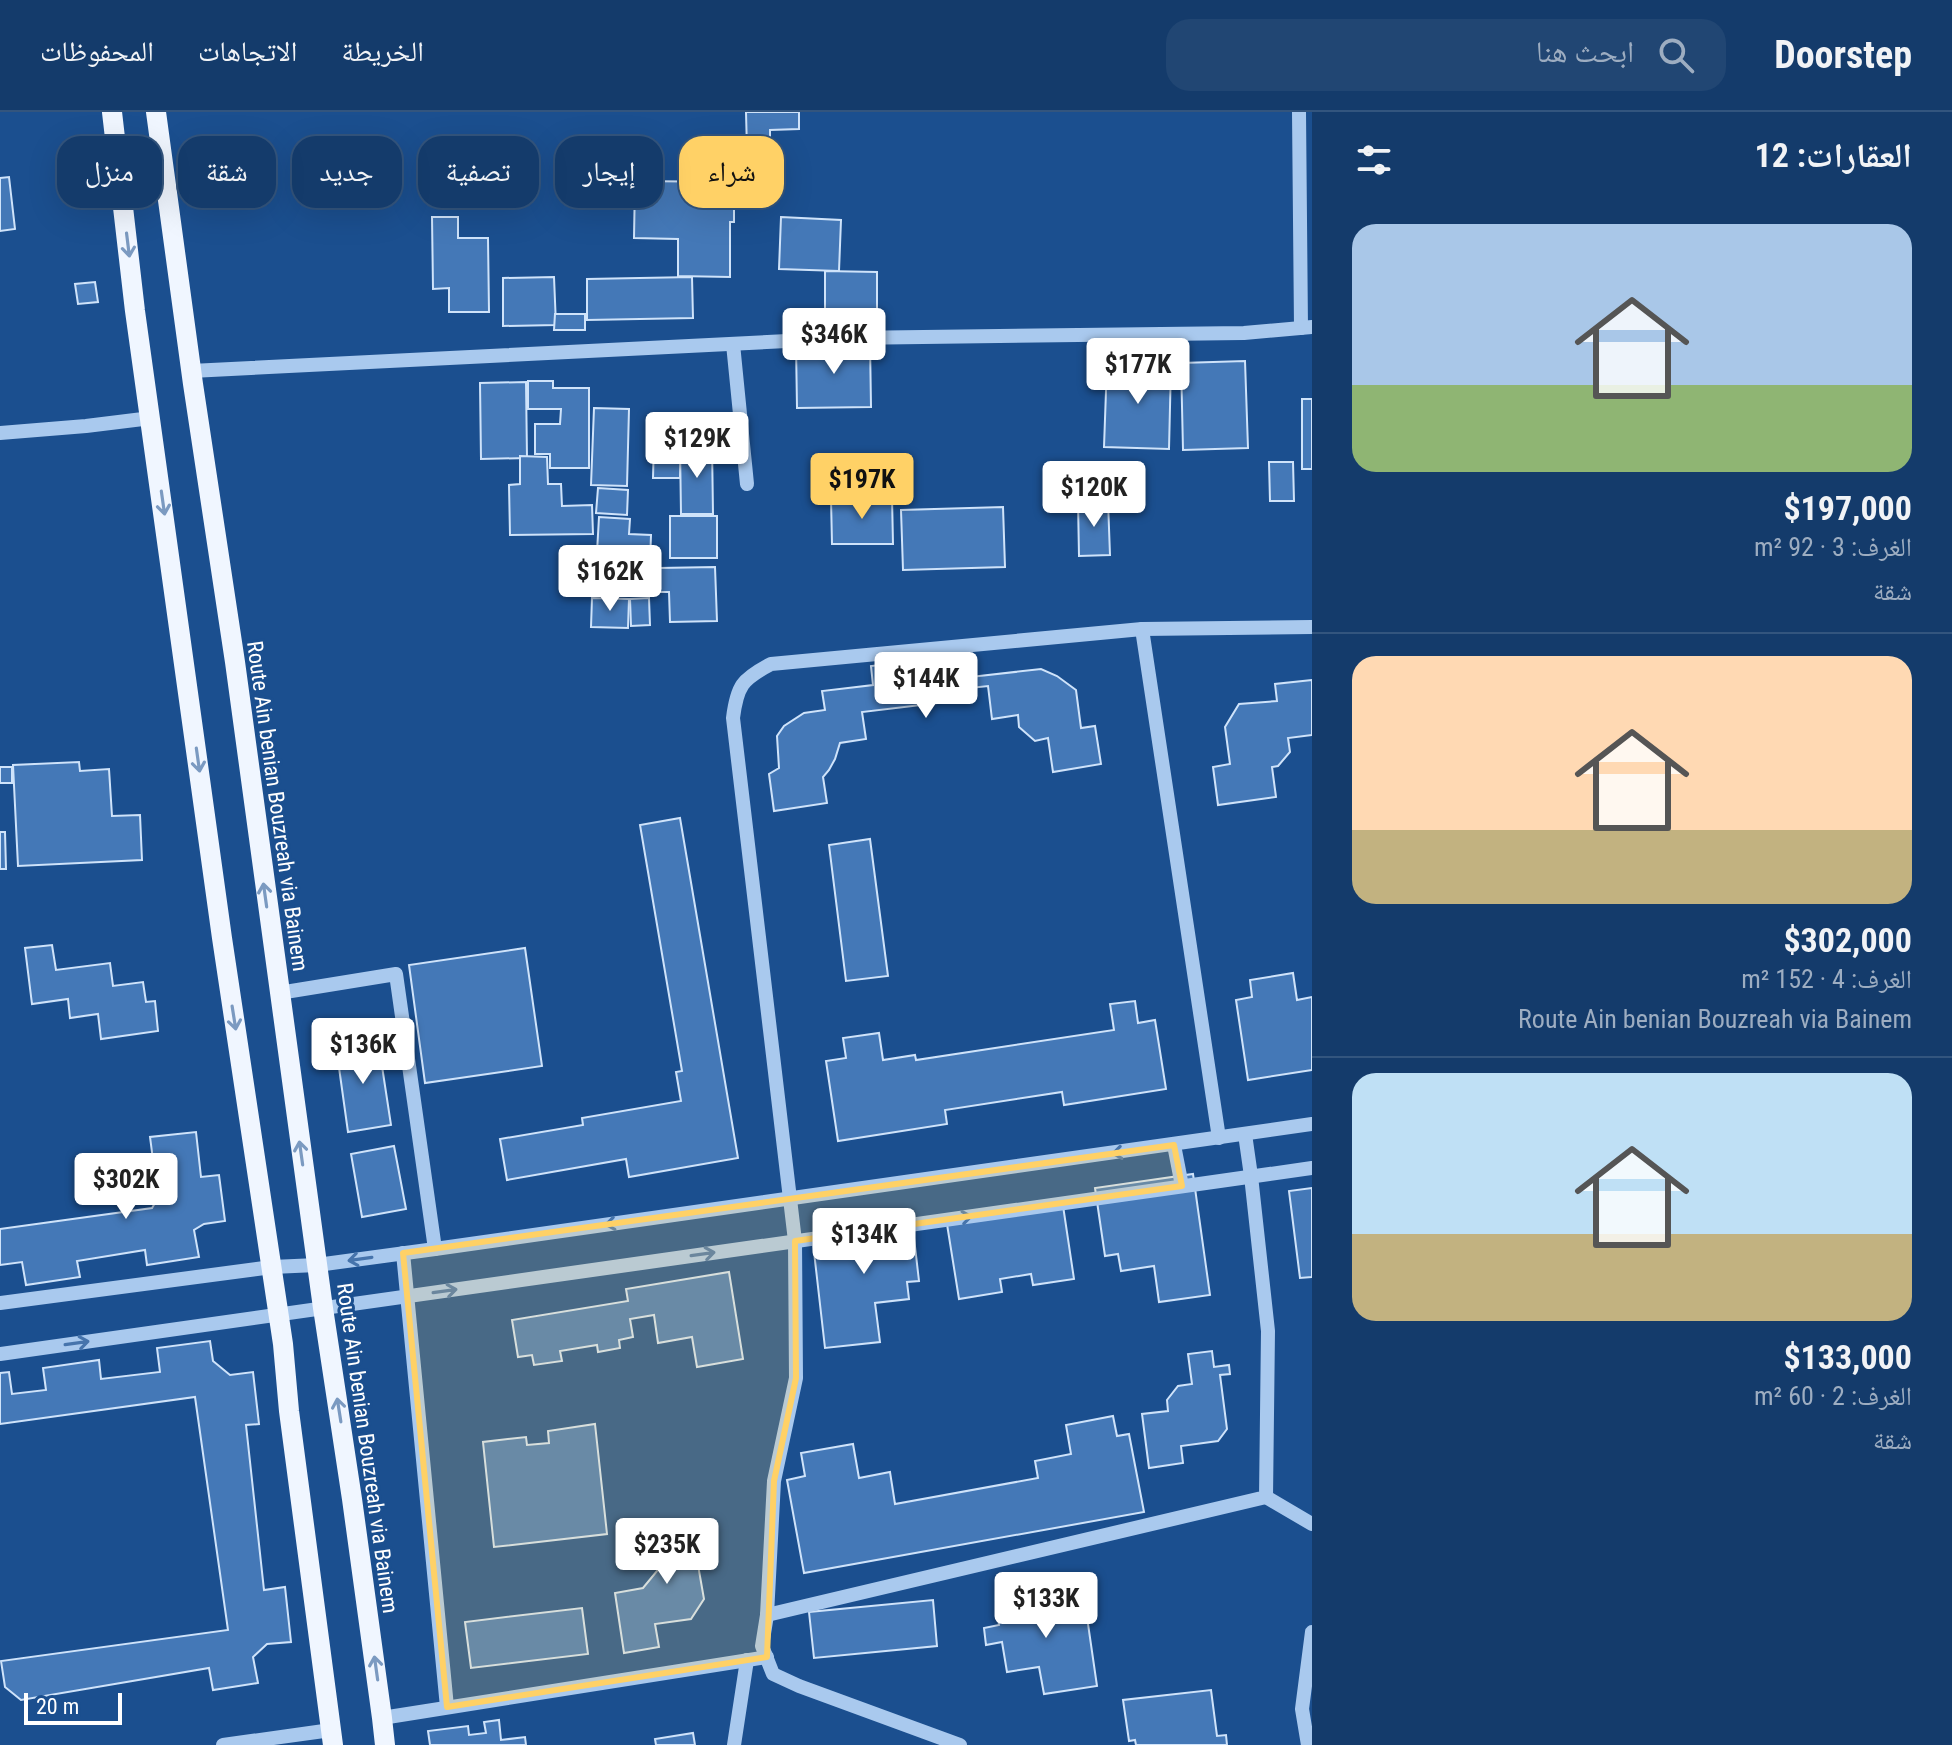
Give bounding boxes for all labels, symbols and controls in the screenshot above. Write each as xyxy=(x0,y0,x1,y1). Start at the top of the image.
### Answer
search box xyxy=(1166,19,1726,91)
icon: search xyxy=(1654,33,1698,77)
text: Doorstep xyxy=(1774,33,1912,77)
text: ابحث هنا xyxy=(1536,34,1634,69)
text: المحفوظات xyxy=(40,35,154,68)
text: الاتجاهات xyxy=(198,35,297,68)
text: الخريطة xyxy=(341,35,424,68)
text: العقارات: 12 xyxy=(1755,135,1912,175)
chip: منزل xyxy=(57,136,162,208)
chip: شقة xyxy=(178,136,276,208)
chip: جديد xyxy=(292,136,402,208)
chip: تصفية xyxy=(418,136,539,208)
chip: إيجار xyxy=(555,136,663,208)
chip: شراء xyxy=(679,136,784,208)
icon: filters xyxy=(1352,138,1396,182)
one-way arrow xyxy=(120,231,135,258)
icon: home xyxy=(1560,276,1704,420)
pin: $346K xyxy=(778,308,890,376)
text: $346K xyxy=(801,319,867,349)
pin: $177K xyxy=(1082,338,1194,406)
text: $177K xyxy=(1105,349,1171,379)
pin: $129K xyxy=(641,412,753,480)
text: $129K xyxy=(664,423,730,453)
pin: $197K xyxy=(806,453,918,521)
pin: $120K xyxy=(1038,461,1150,529)
text: $197K xyxy=(829,464,895,494)
text: $120K xyxy=(1061,472,1127,502)
text: $197,000 xyxy=(1783,488,1912,528)
one-way arrow xyxy=(155,489,170,516)
text: الغرف: 3 · 92 m² xyxy=(1754,532,1912,562)
pin: $162K xyxy=(554,545,666,613)
text: $162K xyxy=(577,556,643,586)
text: شقة xyxy=(1873,576,1912,606)
street label: Route Ain benian Bouzreah via Bainem xyxy=(242,639,313,973)
pin: $144K xyxy=(870,652,982,720)
text: $144K xyxy=(893,663,959,693)
icon: home xyxy=(1560,708,1704,852)
one-way arrow xyxy=(191,747,206,772)
one-way arrow xyxy=(258,883,273,909)
text: $302,000 xyxy=(1783,920,1912,960)
text: الغرف: 4 · 152 m² xyxy=(1741,964,1912,994)
text: Route Ain benian Bouzreah via Bainem xyxy=(1518,1004,1912,1034)
one-way arrow xyxy=(227,1005,242,1030)
pin: $136K xyxy=(307,1018,419,1086)
text: $136K xyxy=(330,1029,396,1059)
icon: home xyxy=(1560,1125,1704,1269)
one-way arrow xyxy=(294,1140,309,1167)
one-way arrow xyxy=(1112,1145,1137,1160)
pin: $302K xyxy=(70,1153,182,1221)
text: $302K xyxy=(93,1164,159,1194)
pin: $134K xyxy=(808,1208,920,1276)
one-way arrow xyxy=(947,1210,972,1225)
one-way arrow xyxy=(605,1216,630,1231)
text: $134K xyxy=(831,1219,897,1249)
one-way arrow xyxy=(690,1246,715,1261)
one-way arrow xyxy=(347,1252,373,1267)
street label: Route Ain benian Bouzreah via Bainem xyxy=(332,1281,403,1615)
one-way arrow xyxy=(432,1283,458,1298)
one-way arrow xyxy=(64,1335,89,1350)
text: $133,000 xyxy=(1783,1337,1912,1377)
text: الغرف: 2 · 60 m² xyxy=(1754,1381,1912,1411)
one-way arrow xyxy=(331,1398,346,1423)
text: شقة xyxy=(1873,1425,1912,1455)
pin: $235K xyxy=(611,1518,723,1586)
text: $235K xyxy=(634,1529,700,1559)
pin: $133K xyxy=(990,1572,1102,1640)
text: $133K xyxy=(1013,1583,1079,1613)
one-way arrow xyxy=(368,1655,383,1681)
scale bar xyxy=(24,1689,122,1725)
text: 20 m xyxy=(36,1694,79,1719)

